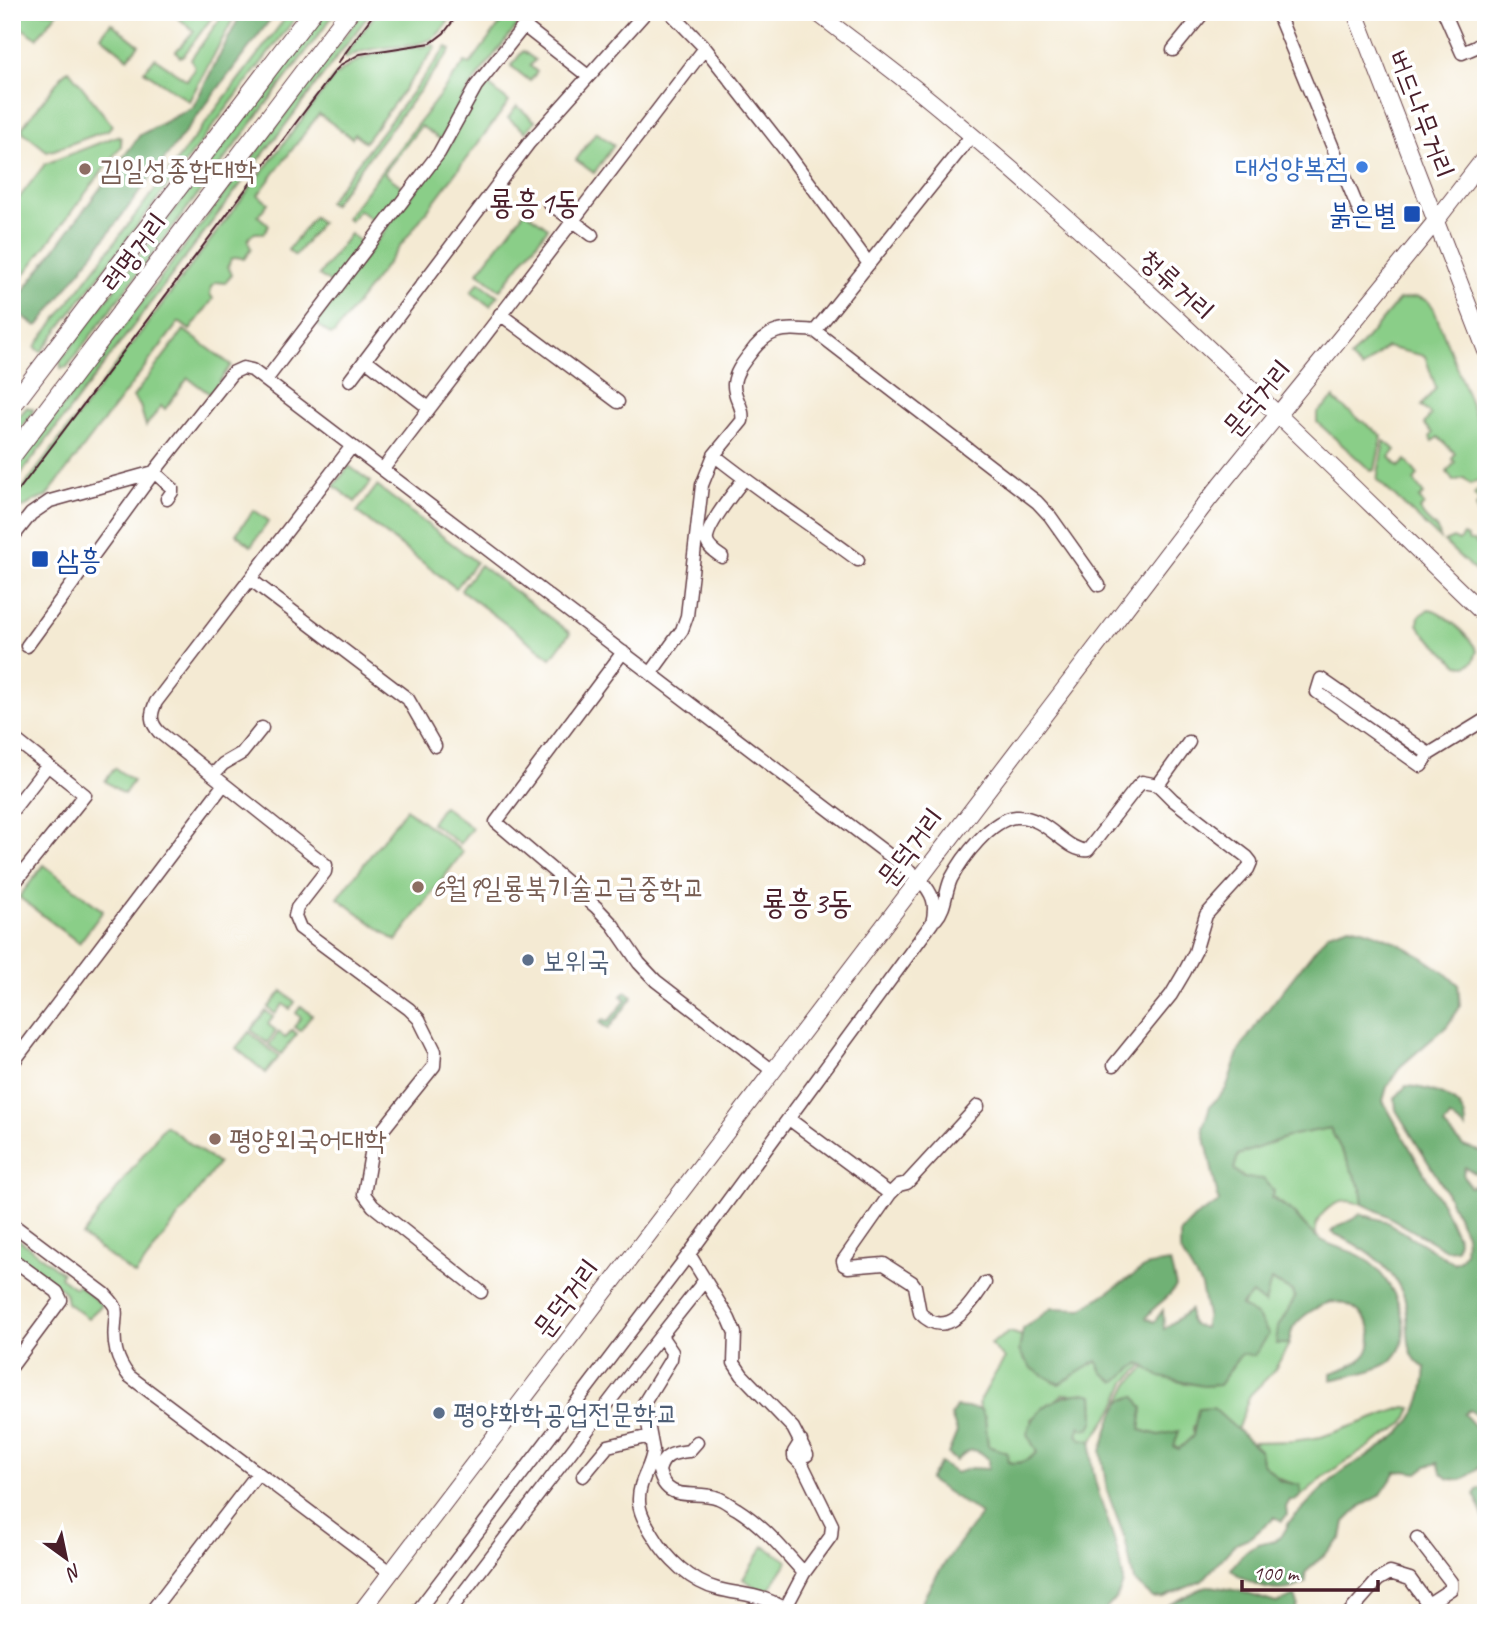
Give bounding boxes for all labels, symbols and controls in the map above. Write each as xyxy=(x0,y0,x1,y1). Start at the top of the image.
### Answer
street label: 버드나무거리 xyxy=(1381,45,1463,183)
place label: 대성양복점 xyxy=(1235,150,1348,185)
place label: 김일성종합대학 xyxy=(99,152,257,187)
marker: 대성양복점 xyxy=(1354,159,1370,175)
marker: 김일성종합대학 xyxy=(77,161,93,177)
district label: 룡흥1동 xyxy=(488,182,580,223)
place label: 붉은별 xyxy=(1328,197,1396,232)
marker: 붉은별 xyxy=(1402,204,1422,224)
street label: 려명거리 xyxy=(93,205,175,299)
street label: 청류거리 xyxy=(1132,241,1222,329)
street label: 문덕거리 xyxy=(1215,352,1299,444)
place label: 삼흥 xyxy=(56,542,101,577)
marker: 삼흥 xyxy=(30,549,50,569)
street label: 문덕거리 xyxy=(869,800,951,894)
place label: 6월9일룡북기술고급중학교 xyxy=(432,870,705,905)
marker: 6월9일룡북기술고급중학교 xyxy=(410,879,426,895)
district label: 룡흥3동 xyxy=(761,882,853,923)
place label: 보위국 xyxy=(542,943,610,978)
marker: 보위국 xyxy=(520,952,536,968)
place label: 평양외국어대학 xyxy=(229,1122,387,1157)
marker: 평양외국어대학 xyxy=(207,1131,223,1147)
street label: 문덕거리 xyxy=(525,1251,607,1345)
place label: 평양화학공업전문학교 xyxy=(453,1396,678,1431)
marker: 평양화학공업전문학교 xyxy=(431,1405,447,1421)
north arrow xyxy=(32,1524,102,1594)
scale bar xyxy=(1242,1548,1379,1592)
text: N xyxy=(61,1558,86,1586)
text: 100 m xyxy=(1253,1560,1300,1586)

